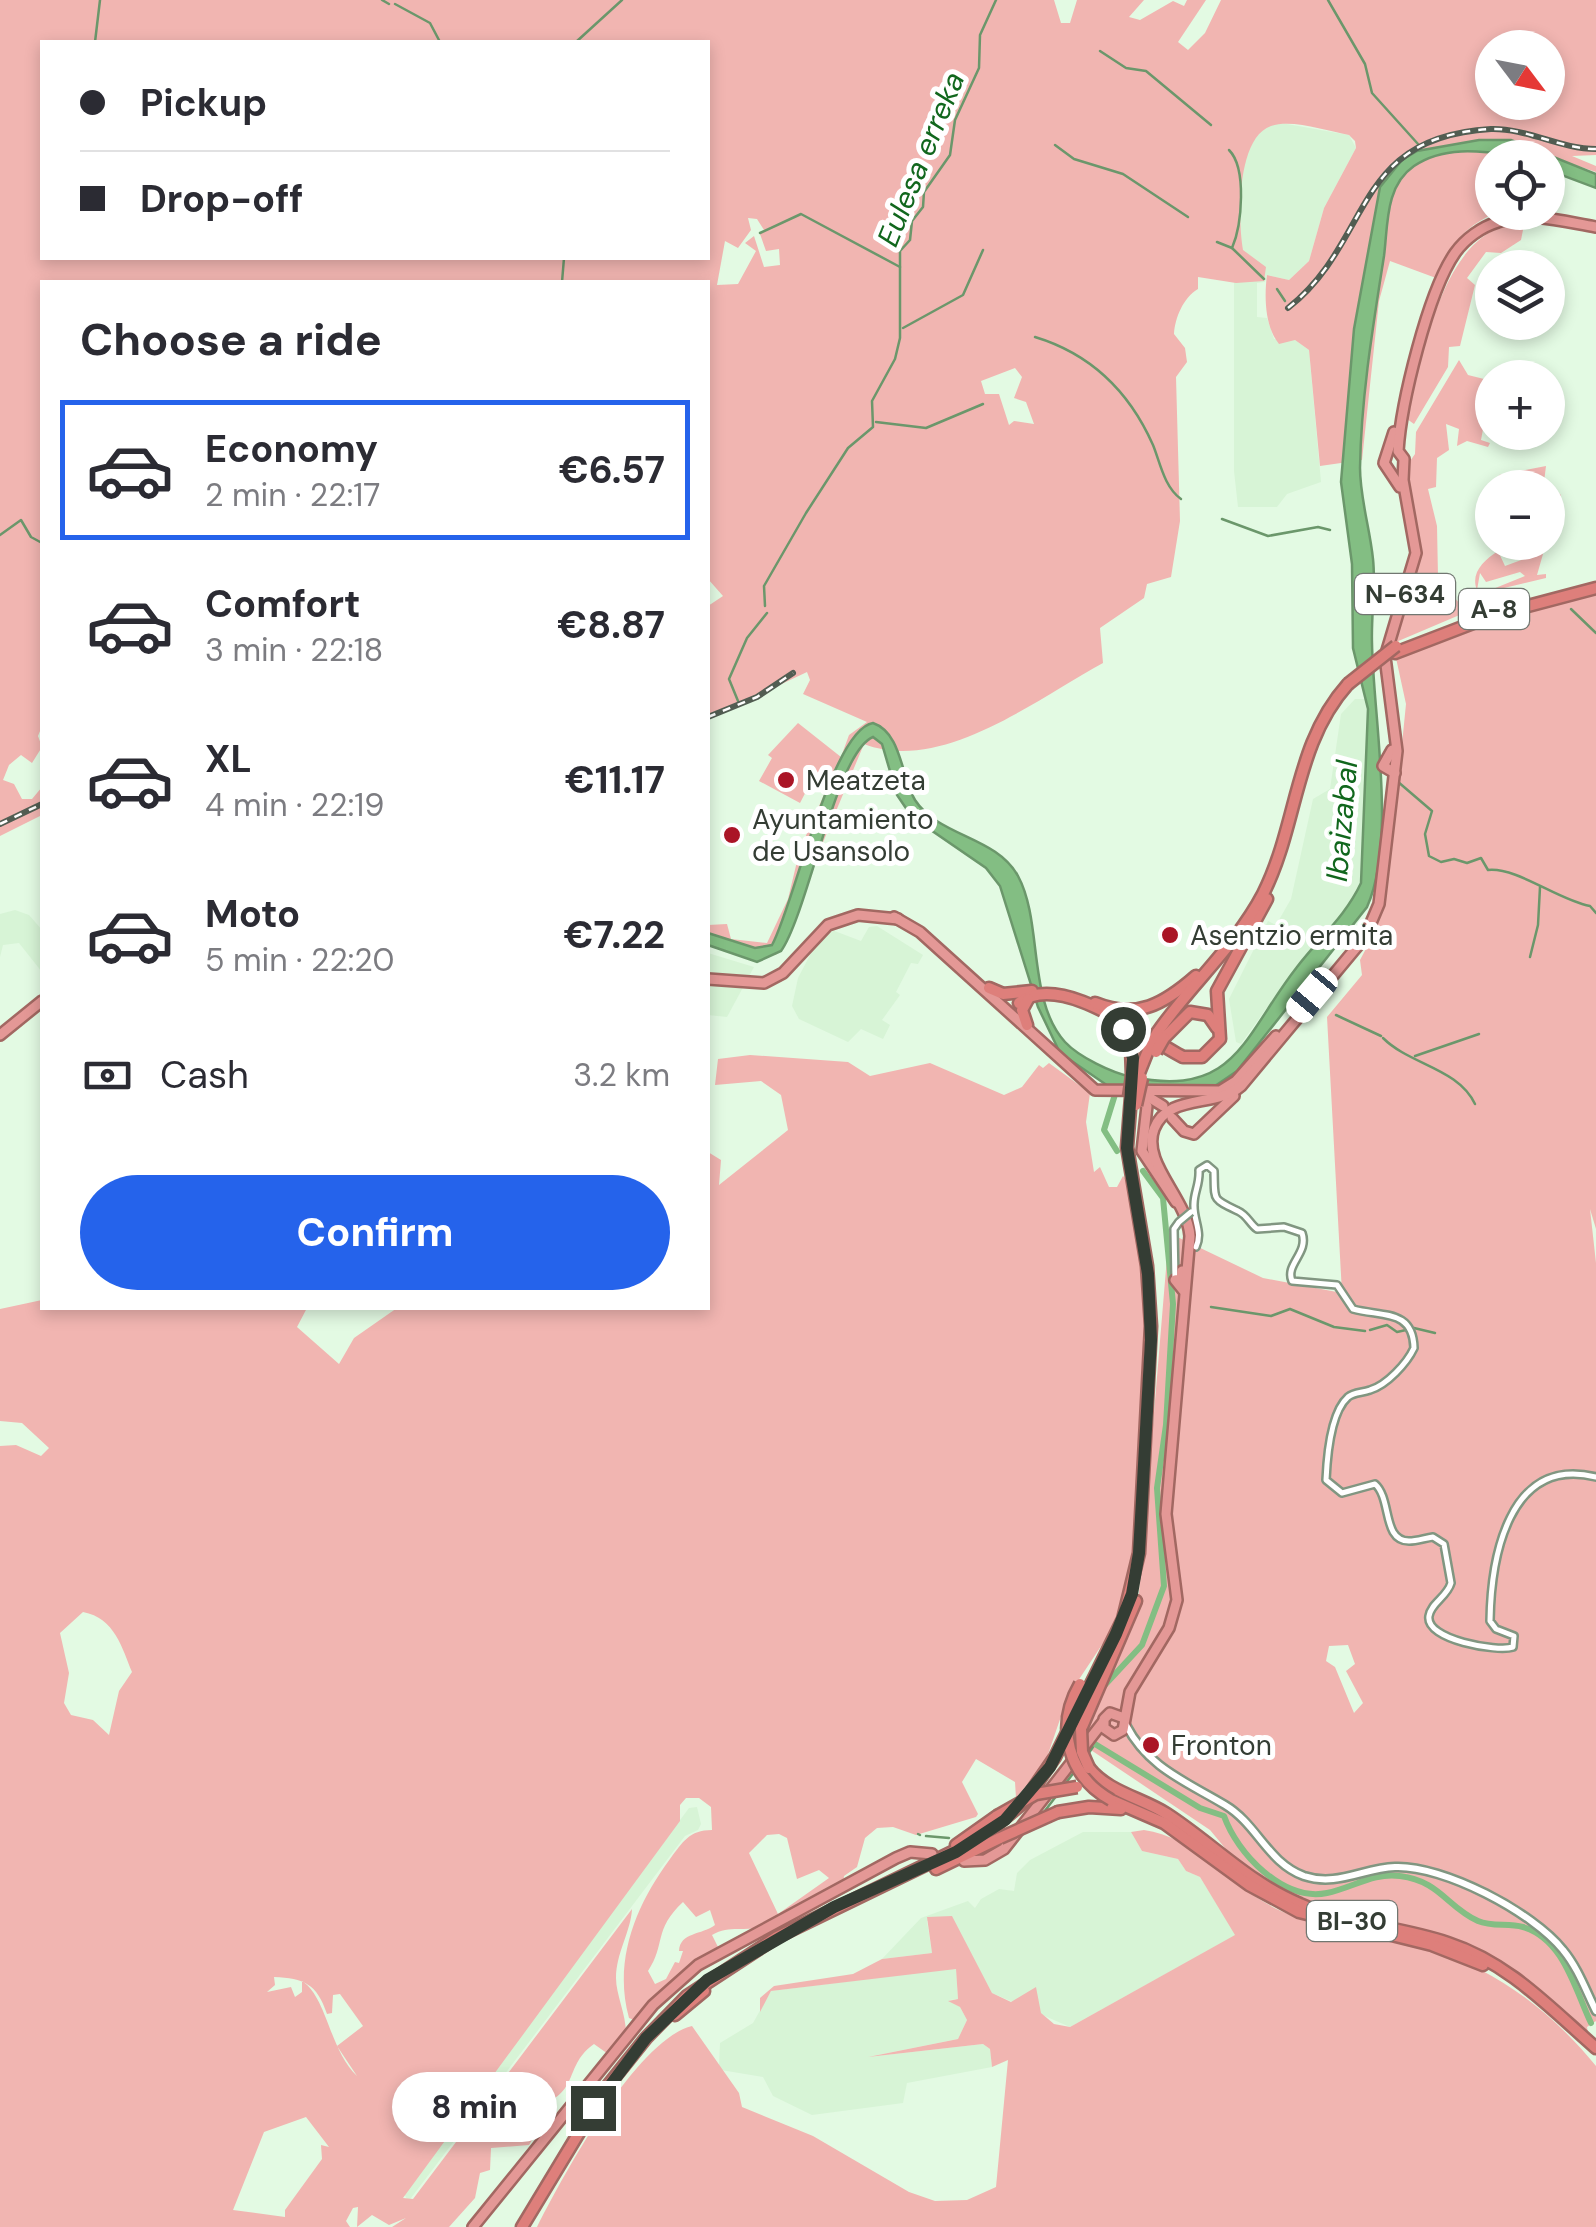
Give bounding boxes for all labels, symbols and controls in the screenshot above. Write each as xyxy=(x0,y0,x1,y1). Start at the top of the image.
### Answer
north arrow xyxy=(1475,30,1565,120)
map controls xyxy=(1475,30,1565,560)
water label: Eulesa erreka xyxy=(868,66,973,252)
text: Pickup xyxy=(140,78,267,128)
button: locate xyxy=(1475,140,1565,230)
text: Drop-off xyxy=(140,174,303,224)
button: layers xyxy=(1475,250,1565,340)
text: Choose a ride xyxy=(80,310,382,369)
button: + xyxy=(1475,360,1565,450)
text: Economy xyxy=(205,424,378,474)
icon: car xyxy=(85,425,175,515)
text: €6.57 xyxy=(559,445,665,495)
button: − xyxy=(1475,470,1565,560)
text: 2 min · 22:17 xyxy=(205,474,380,516)
road number: N-634 xyxy=(1355,574,1455,614)
text: Comfort xyxy=(205,579,361,629)
icon: car xyxy=(85,580,175,670)
road number: A-8 xyxy=(1459,589,1529,629)
text: €8.87 xyxy=(557,600,665,650)
text: 3 min · 22:18 xyxy=(205,629,383,671)
text: XL xyxy=(205,734,252,784)
icon: car xyxy=(85,735,175,825)
text: €11.17 xyxy=(565,755,665,805)
water label: Ibaizabal xyxy=(1317,757,1366,883)
place label: Meatzeta xyxy=(806,762,926,799)
marker: Meatzeta xyxy=(775,769,797,791)
text: 4 min · 22:19 xyxy=(205,784,384,826)
place label: Ayuntamiento de Usansolo xyxy=(752,801,934,870)
marker: Ayuntamiento de Usansolo xyxy=(721,824,743,846)
text: Moto xyxy=(205,889,300,939)
icon: car xyxy=(85,890,175,980)
text: €7.22 xyxy=(563,910,665,960)
place label: Asentzio ermita xyxy=(1190,917,1393,954)
marker: Asentzio ermita xyxy=(1159,924,1181,946)
text: 5 min · 22:20 xyxy=(205,939,394,981)
car xyxy=(1281,962,1343,1028)
route start xyxy=(1101,1007,1146,1052)
icon: cash xyxy=(80,1048,135,1103)
text: Cash xyxy=(160,1050,249,1100)
text: 3.2 km xyxy=(573,1054,670,1096)
button: Confirm xyxy=(80,1175,670,1290)
place label: Fronton xyxy=(1171,1727,1272,1764)
marker: Fronton xyxy=(1140,1734,1162,1756)
road number: BI-30 xyxy=(1307,1901,1397,1941)
callout: 8 min xyxy=(393,2073,558,2143)
text: 8 min xyxy=(431,2086,518,2128)
route end xyxy=(571,2086,616,2131)

